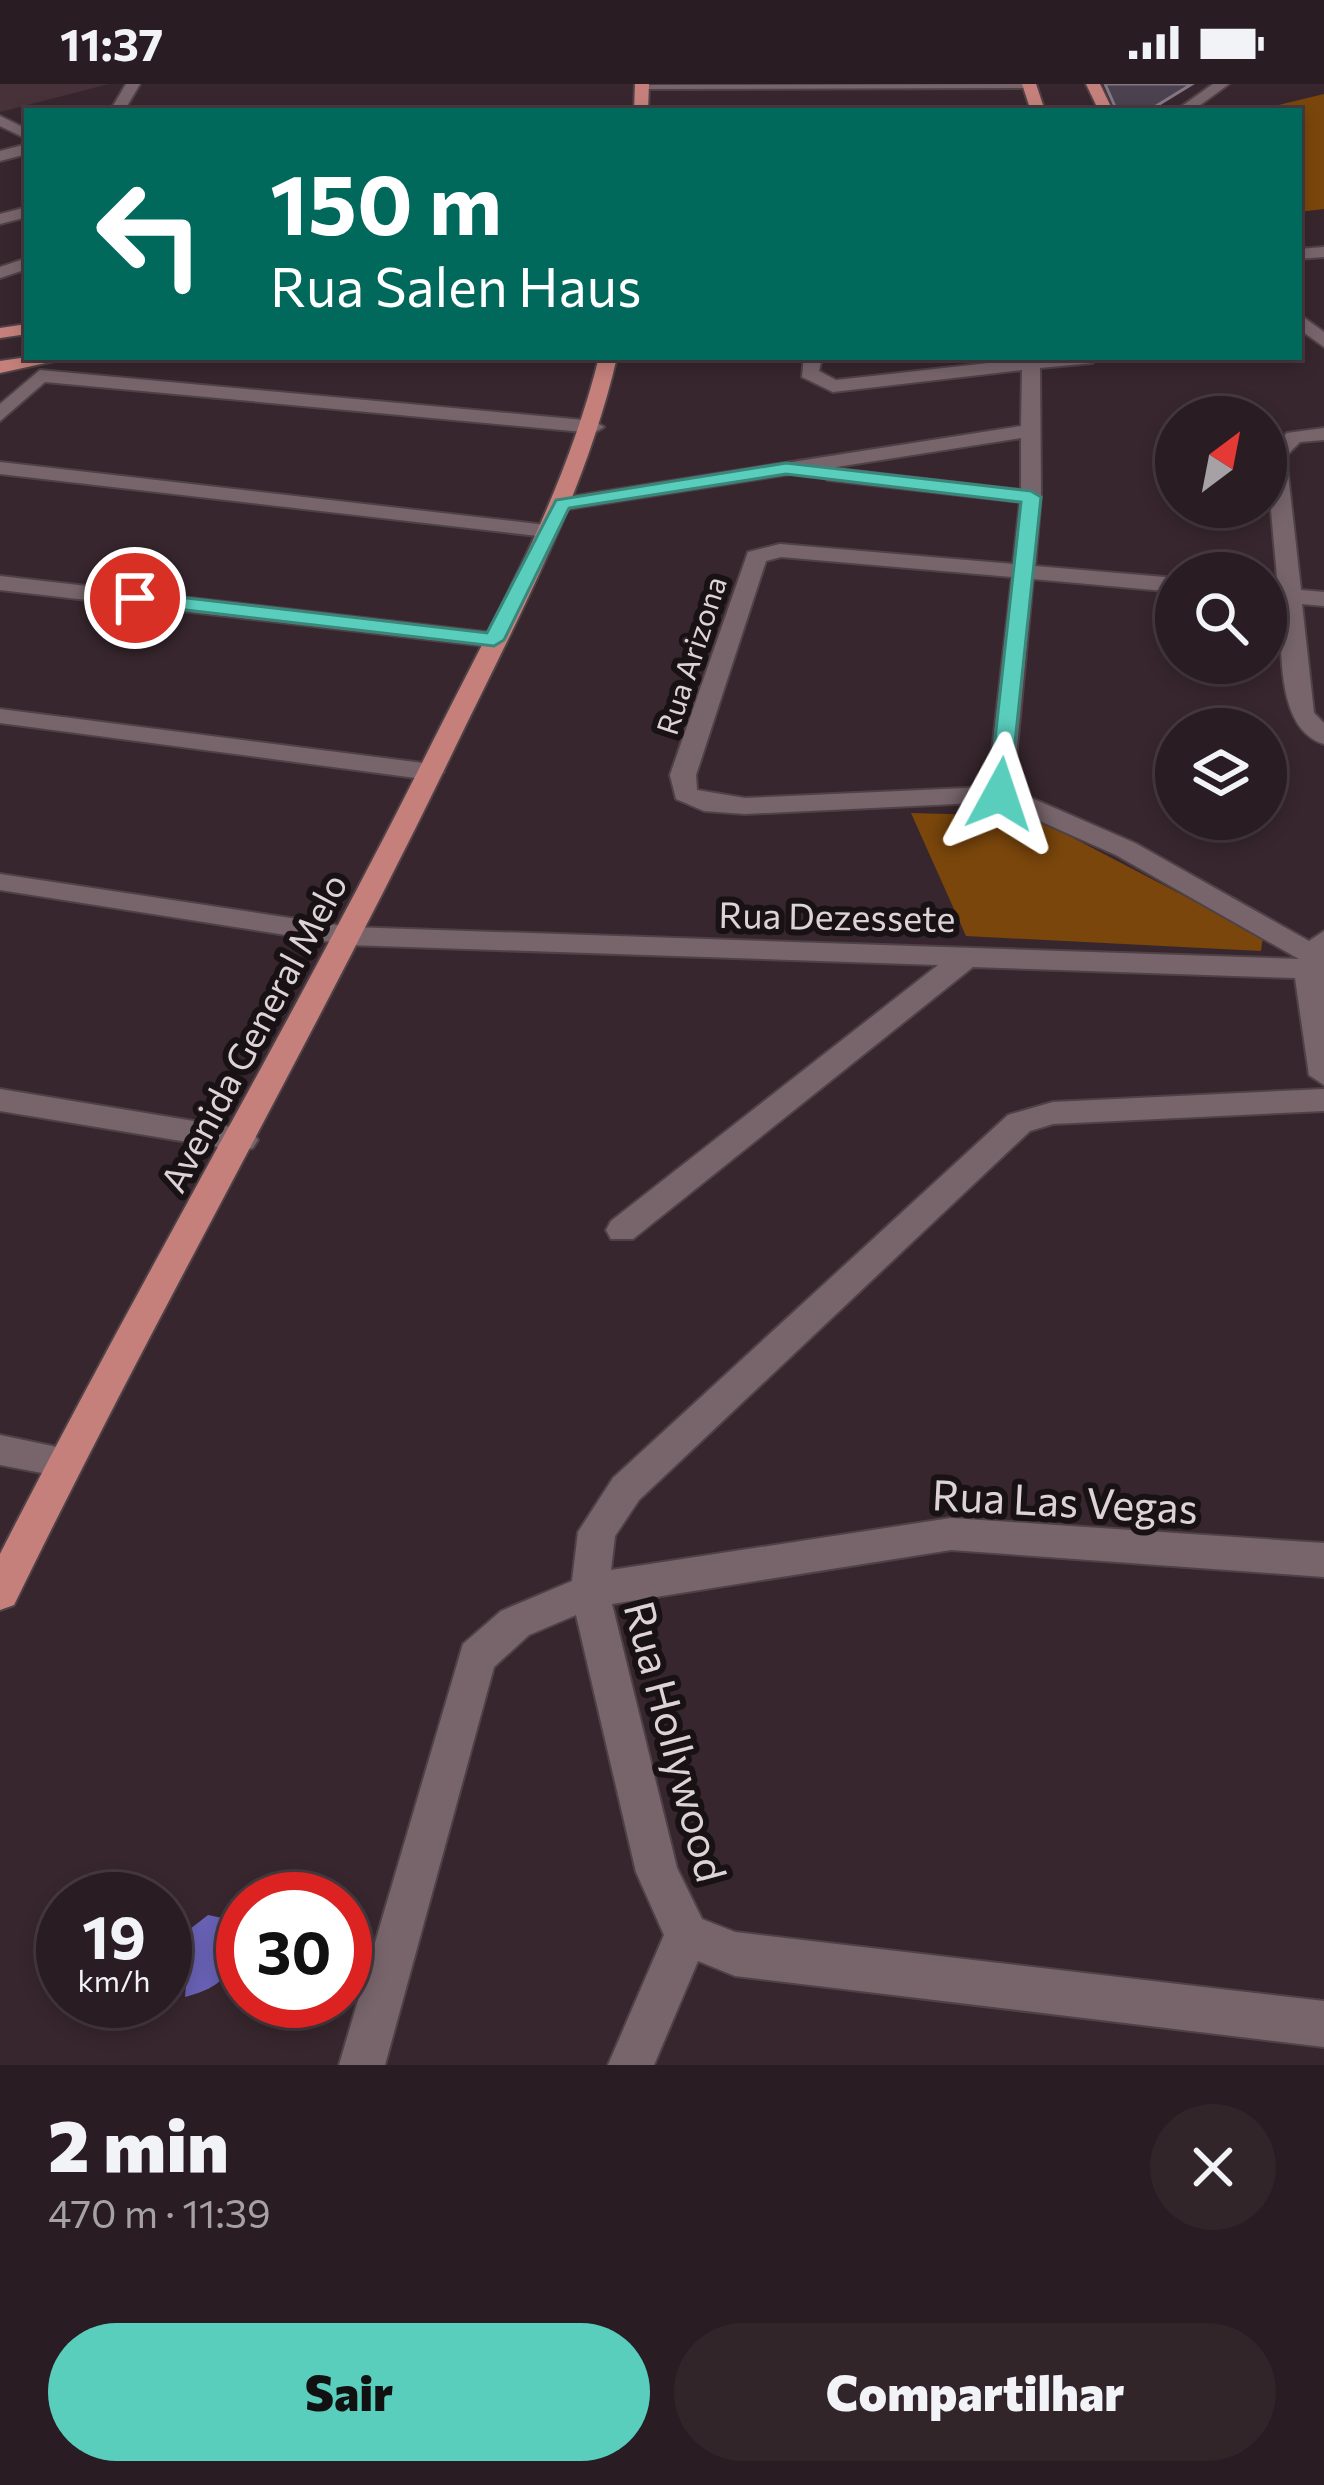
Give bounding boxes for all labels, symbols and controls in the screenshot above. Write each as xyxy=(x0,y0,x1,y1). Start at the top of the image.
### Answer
text: 11:37 xyxy=(60,15,163,70)
text: 150 m xyxy=(270,150,502,252)
icon: left xyxy=(72,156,228,312)
text: Rua Salen Haus xyxy=(270,252,641,318)
north arrow xyxy=(1155,396,1287,528)
map controls xyxy=(1155,396,1287,840)
pin xyxy=(84,547,186,649)
button: search xyxy=(1155,552,1287,684)
icon: arrive xyxy=(102,565,168,631)
street label: Rua Arizona xyxy=(647,571,733,739)
button: layers xyxy=(1155,708,1287,840)
position arrow xyxy=(937,731,1063,857)
street label: Avenida General Melo xyxy=(149,865,355,1199)
street label: Rua Dezessete xyxy=(718,891,956,939)
street label: Rua Las Vegas xyxy=(931,1467,1199,1533)
street label: Rua Hollywood xyxy=(615,1595,739,1887)
speed limit sign: 30 xyxy=(216,1872,372,2028)
text: 19 xyxy=(82,1898,146,1971)
text: km/h xyxy=(78,1961,150,1998)
text: 2 min xyxy=(48,2099,229,2187)
button: close xyxy=(1150,2104,1276,2230)
text: 470 m · 11:39 xyxy=(48,2188,271,2236)
button: Sair xyxy=(48,2323,650,2461)
button: Compartilhar xyxy=(674,2323,1276,2461)

